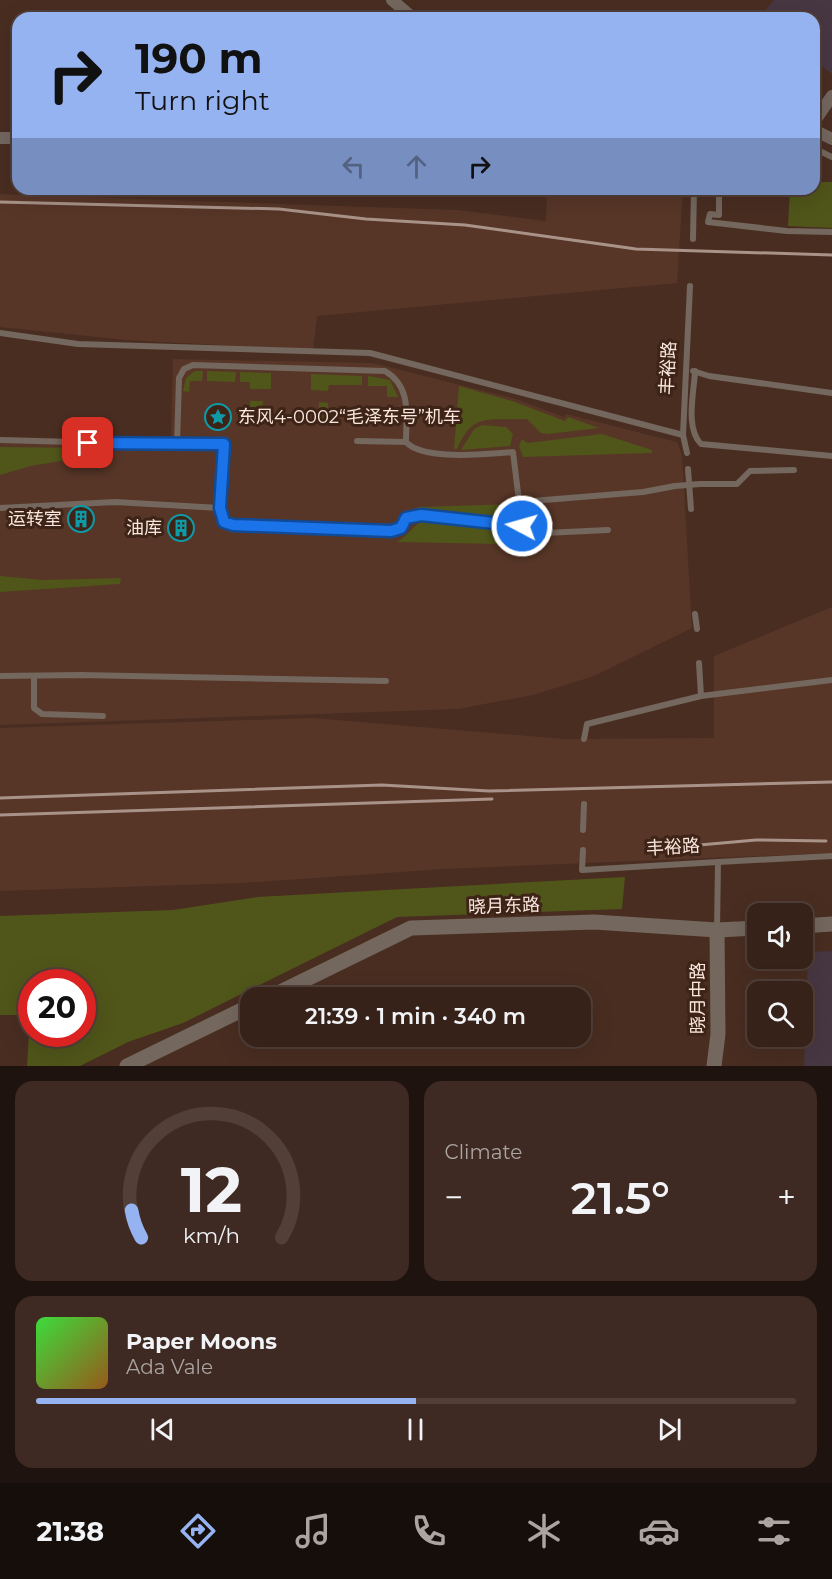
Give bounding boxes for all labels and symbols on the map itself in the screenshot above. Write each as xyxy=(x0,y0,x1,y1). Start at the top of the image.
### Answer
street label: 丰裕路 xyxy=(656,340,680,396)
place icon: 东风4-0002“毛泽东号”机车 xyxy=(203,402,233,432)
place label: 东风4-0002“毛泽东号”机车 xyxy=(238,406,461,428)
pin xyxy=(62,417,113,468)
position arrow xyxy=(490,494,554,558)
building icon: 运转室 xyxy=(66,504,96,534)
place label: 运转室 xyxy=(8,508,62,530)
building icon: 油库 xyxy=(166,513,196,543)
place label: 油库 xyxy=(126,517,162,539)
street label: 丰裕路 xyxy=(645,835,701,859)
street label: 晓月东路 xyxy=(468,894,540,918)
street label: 晓月中路 xyxy=(687,962,709,1034)
speed limit sign: 20 xyxy=(18,969,96,1047)

